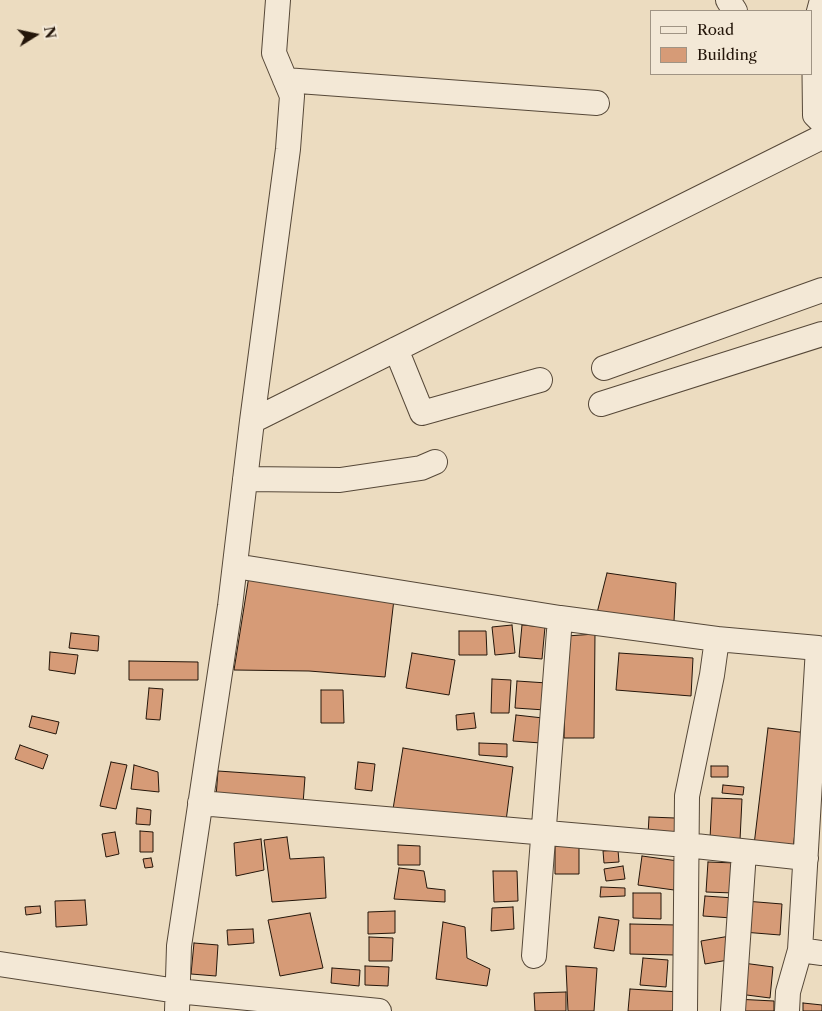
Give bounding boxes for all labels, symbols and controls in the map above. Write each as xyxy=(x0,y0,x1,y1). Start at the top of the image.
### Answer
north arrow xyxy=(10,10,60,60)
legend xyxy=(650,10,812,75)
text: Road xyxy=(697,20,734,39)
text: N xyxy=(40,25,60,40)
text: Building xyxy=(697,45,757,64)

